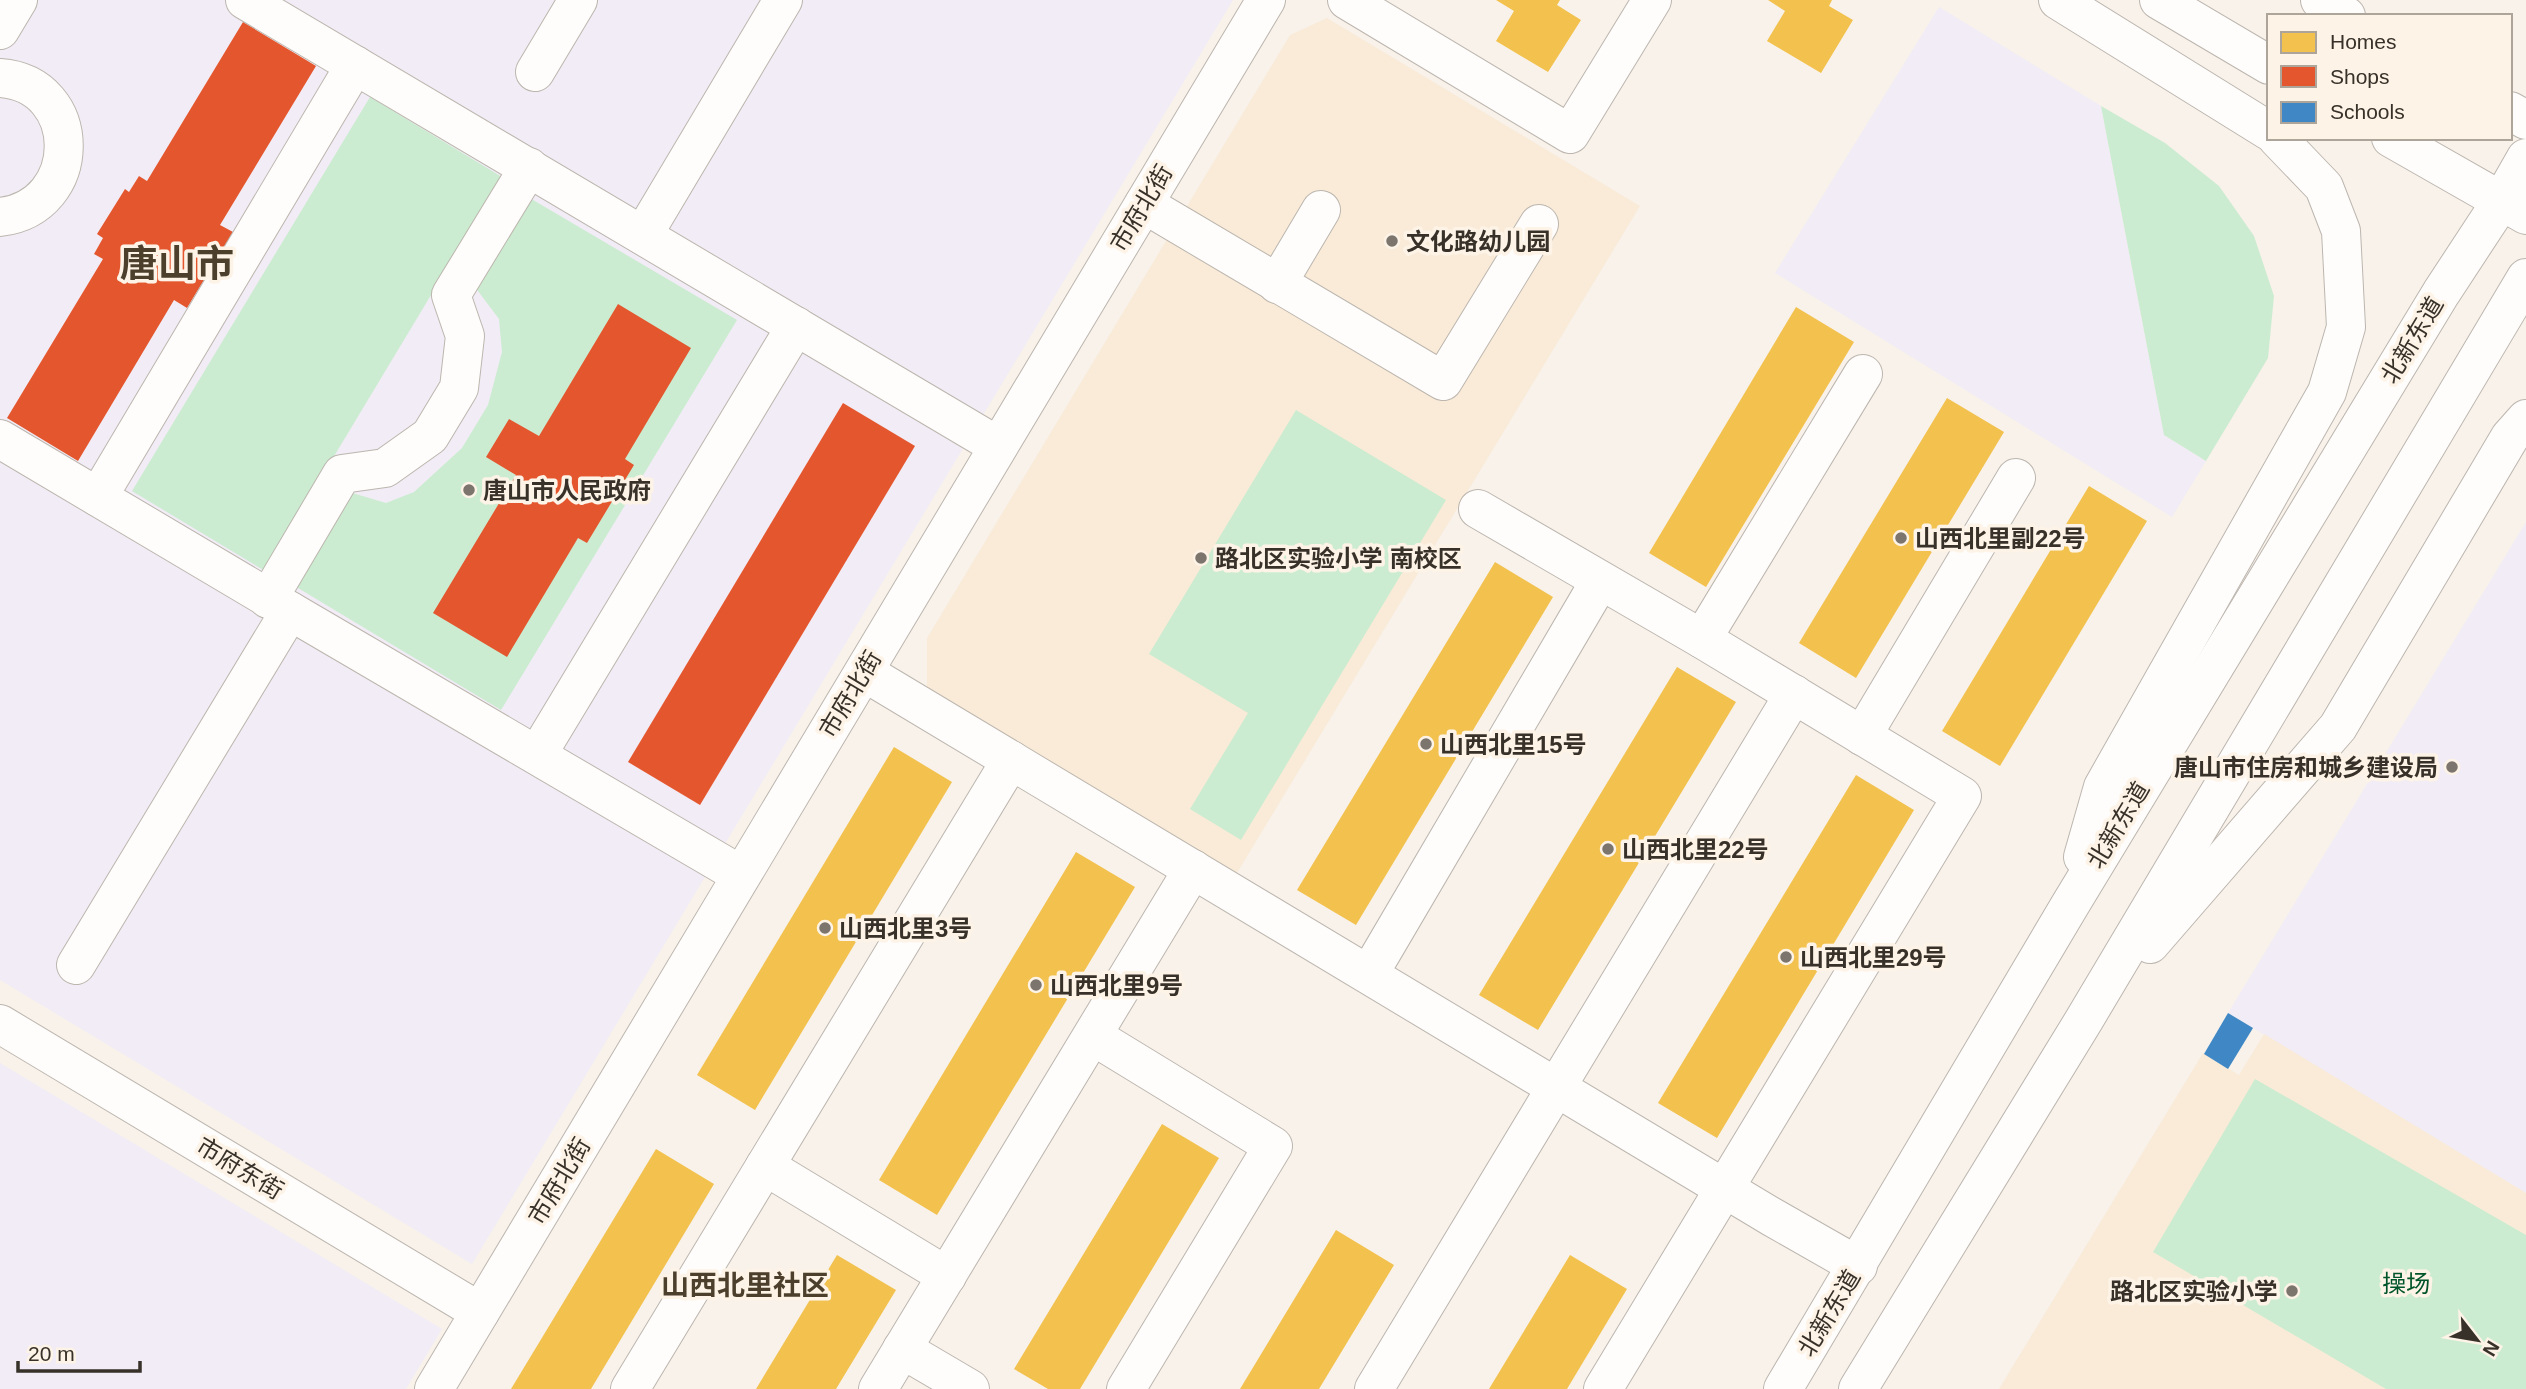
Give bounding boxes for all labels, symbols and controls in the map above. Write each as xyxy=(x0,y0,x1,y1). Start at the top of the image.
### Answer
legend xyxy=(2267,14,2512,140)
text: Homes xyxy=(2330,30,2397,53)
text: Shops xyxy=(2330,65,2390,88)
text: Schools xyxy=(2330,100,2405,123)
street label: 市府北街 xyxy=(1105,160,1177,256)
place label: 文化路幼儿园 xyxy=(1406,228,1550,255)
marker: 文化路幼儿园 xyxy=(1384,233,1400,249)
district label: 唐山市 xyxy=(120,243,234,285)
street label: 北新东道 xyxy=(2376,292,2448,388)
place label: 唐山市人民政府 xyxy=(483,477,651,504)
marker: 唐山市人民政府 xyxy=(461,482,477,498)
place label: 山西北里副22号 xyxy=(1915,525,2086,552)
marker: 山西北里副22号 xyxy=(1893,530,1909,546)
place label: 路北区实验小学 南校区 xyxy=(1215,545,1462,572)
marker: 路北区实验小学 南校区 xyxy=(1193,550,1209,566)
street label: 市府北街 xyxy=(814,646,886,742)
place label: 山西北里15号 xyxy=(1440,731,1587,758)
marker: 山西北里15号 xyxy=(1418,736,1434,752)
place label: 唐山市住房和城乡建设局 xyxy=(2174,754,2438,781)
marker: 唐山市住房和城乡建设局 xyxy=(2444,759,2460,775)
street label: 北新东道 xyxy=(2082,777,2154,873)
place label: 山西北里22号 xyxy=(1622,836,1769,863)
marker: 山西北里22号 xyxy=(1600,841,1616,857)
place label: 山西北里3号 xyxy=(839,915,972,942)
marker: 山西北里3号 xyxy=(817,920,833,936)
place label: 山西北里29号 xyxy=(1800,944,1947,971)
marker: 山西北里29号 xyxy=(1778,949,1794,965)
place label: 山西北里9号 xyxy=(1050,972,1183,999)
marker: 山西北里9号 xyxy=(1028,977,1044,993)
street label: 市府东街 xyxy=(192,1132,288,1204)
street label: 市府北街 xyxy=(523,1133,595,1229)
street label: 北新东道 xyxy=(1793,1265,1865,1361)
district label: 山西北里社区 xyxy=(661,1270,829,1301)
park label: 操场 xyxy=(2382,1270,2430,1297)
place label: 路北区实验小学 xyxy=(2110,1278,2278,1305)
marker: 路北区实验小学 xyxy=(2284,1283,2300,1299)
north arrow xyxy=(2442,1305,2512,1375)
scale bar xyxy=(18,1330,140,1374)
text: N xyxy=(2479,1337,2504,1360)
text: 20 m xyxy=(28,1342,75,1365)

